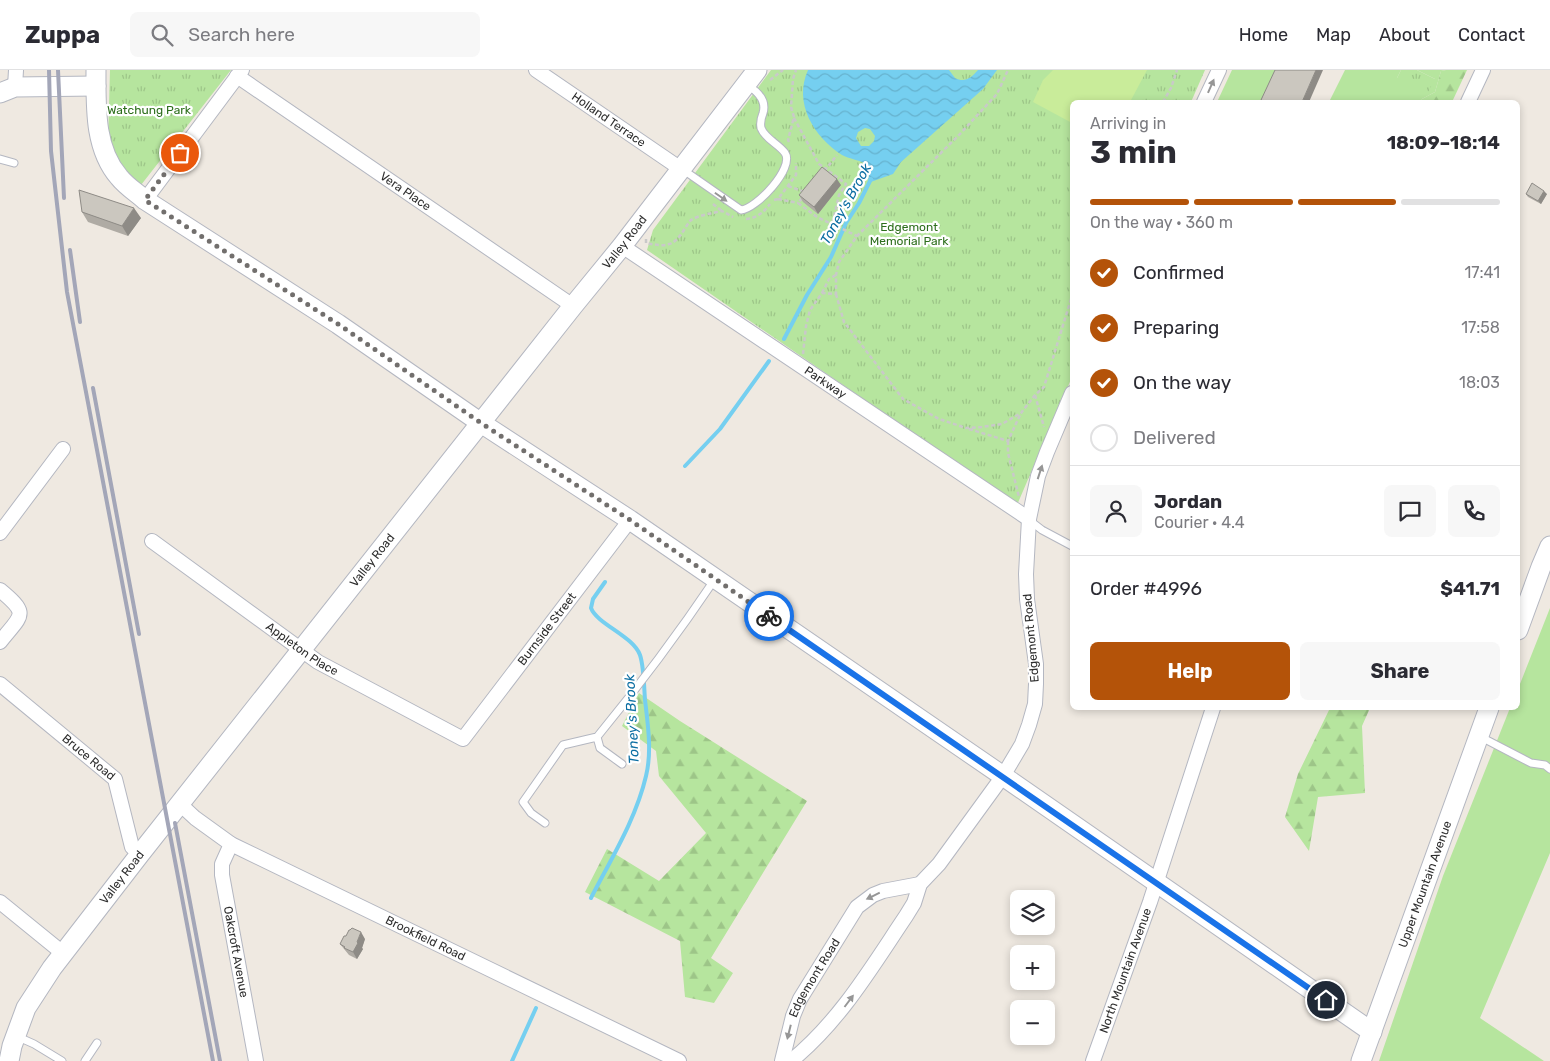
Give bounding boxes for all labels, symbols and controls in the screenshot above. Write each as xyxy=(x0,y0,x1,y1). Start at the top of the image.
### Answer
search box xyxy=(130,12,480,57)
text: Zuppa xyxy=(25,21,100,49)
icon: search xyxy=(148,21,176,49)
text: Search here xyxy=(188,23,295,46)
text: Home xyxy=(1239,24,1288,46)
text: Map xyxy=(1316,24,1351,46)
text: About xyxy=(1379,24,1430,46)
text: Contact xyxy=(1458,24,1525,46)
one-way arrow xyxy=(1208,79,1216,93)
street label: Holland Terrace xyxy=(569,89,649,150)
park label: Watchung Park xyxy=(107,103,192,117)
text: Arriving in xyxy=(1090,114,1166,133)
text: 18:09–18:14 xyxy=(1387,131,1500,154)
pin xyxy=(159,132,201,174)
text: 3 min xyxy=(1090,133,1177,171)
icon: bag xyxy=(166,139,194,167)
water label: Toney's Brook xyxy=(817,160,876,247)
street label: Vera Place xyxy=(377,169,434,214)
one-way arrow xyxy=(714,192,728,202)
street label: Valley Road xyxy=(599,213,650,272)
text: On the way · 360 m xyxy=(1090,213,1233,232)
park label: Edgemont Memorial Park xyxy=(870,220,949,248)
icon: check xyxy=(1090,259,1118,287)
text: Confirmed xyxy=(1133,261,1224,284)
text: 17:41 xyxy=(1464,263,1500,282)
icon: check xyxy=(1090,314,1118,342)
text: Preparing xyxy=(1133,316,1219,339)
text: 17:58 xyxy=(1461,318,1500,337)
street label: Parkway xyxy=(802,363,849,402)
icon: check xyxy=(1090,369,1118,397)
text: On the way xyxy=(1133,371,1231,394)
text: 18:03 xyxy=(1459,373,1500,392)
text: Delivered xyxy=(1133,426,1216,449)
one-way arrow xyxy=(1036,464,1044,479)
button: person xyxy=(1090,485,1142,537)
button: chat xyxy=(1384,485,1436,537)
button: phone xyxy=(1448,485,1500,537)
text: Jordan xyxy=(1154,490,1222,513)
text: Courier · 4.4 xyxy=(1154,513,1245,532)
street label: Valley Road xyxy=(347,531,397,590)
text: Order #4996 xyxy=(1090,577,1202,600)
text: $41.71 xyxy=(1440,577,1500,600)
street label: Burnside Street xyxy=(515,590,579,668)
courier xyxy=(744,591,794,641)
street label: Edgemont Road xyxy=(1020,593,1042,683)
icon: bike xyxy=(755,602,783,630)
street label: Appleton Place xyxy=(263,619,341,679)
button: Help xyxy=(1090,642,1290,700)
button: Share xyxy=(1300,642,1500,700)
water label: Toney's Brook xyxy=(621,673,643,764)
street label: Bruce Road xyxy=(59,731,118,783)
street label: Upper Mountain Avenue xyxy=(1396,819,1455,950)
street label: Valley Road xyxy=(97,848,147,907)
map controls xyxy=(1010,890,1055,1045)
button: layers xyxy=(1010,890,1055,935)
one-way arrow xyxy=(865,892,880,900)
street label: Oakcroft Avenue xyxy=(221,905,251,999)
street label: North Mountain Avenue xyxy=(1097,906,1154,1035)
street label: Brookfield Road xyxy=(383,913,468,964)
street label: Edgemont Road xyxy=(786,936,843,1019)
button: + xyxy=(1010,945,1055,990)
pin xyxy=(1305,979,1347,1021)
icon: home xyxy=(1312,986,1340,1014)
one-way arrow xyxy=(843,994,854,1007)
button: − xyxy=(1010,1000,1055,1045)
one-way arrow xyxy=(785,1024,793,1039)

